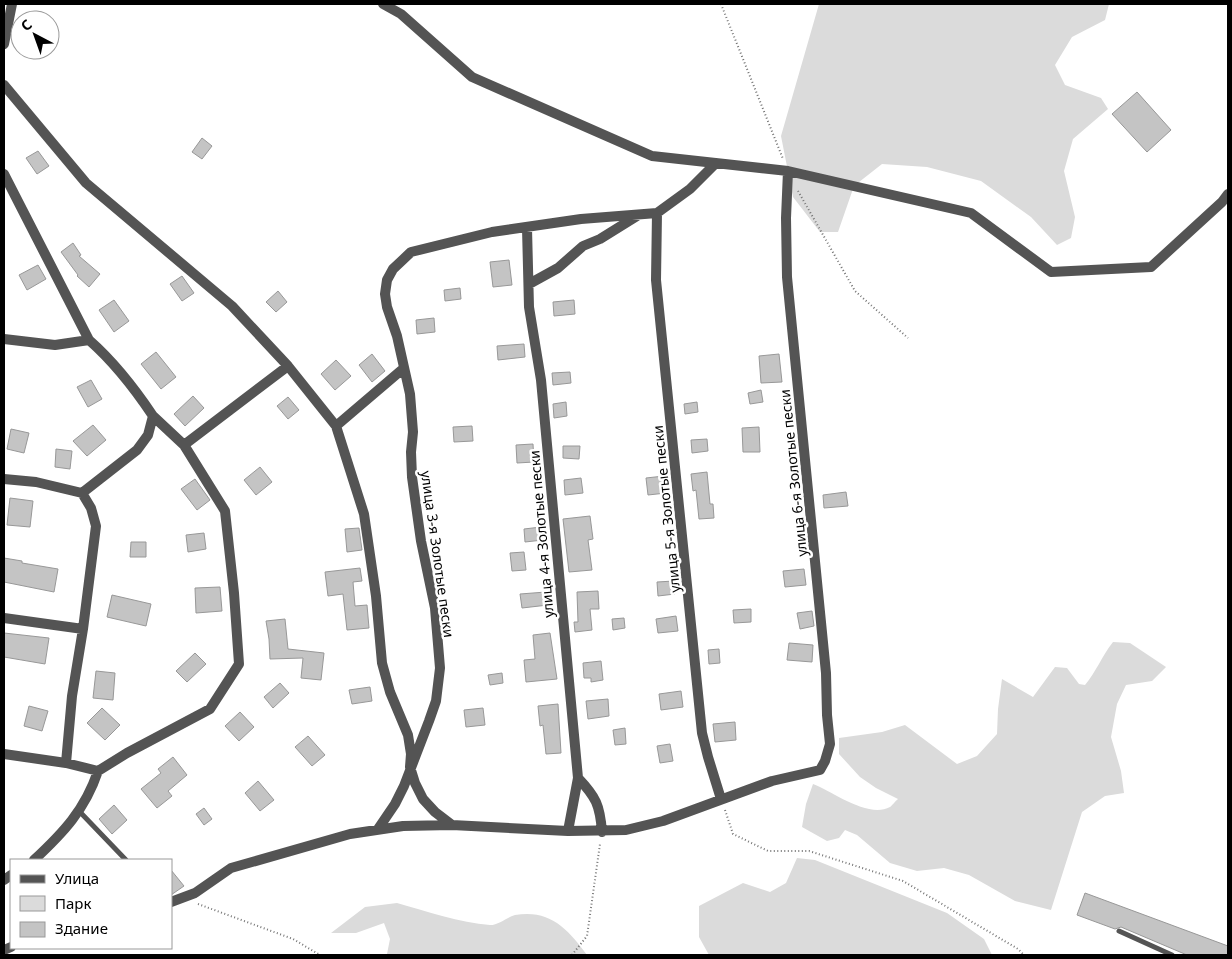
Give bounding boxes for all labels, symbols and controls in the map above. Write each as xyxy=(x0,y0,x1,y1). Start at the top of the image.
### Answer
north arrow xyxy=(10,10,60,60)
text: С xyxy=(17,15,36,35)
street label: улица 6-я Золотые пески xyxy=(775,388,811,558)
street label: улица 5-я Золотые пески xyxy=(648,424,684,594)
street label: улица 4-я Золотые пески xyxy=(524,449,558,619)
street label: улица 3-я Золотые пески xyxy=(417,469,459,639)
legend xyxy=(10,859,172,949)
text: Улица xyxy=(55,868,99,888)
text: Парк xyxy=(55,893,91,913)
text: Здание xyxy=(55,918,108,938)

